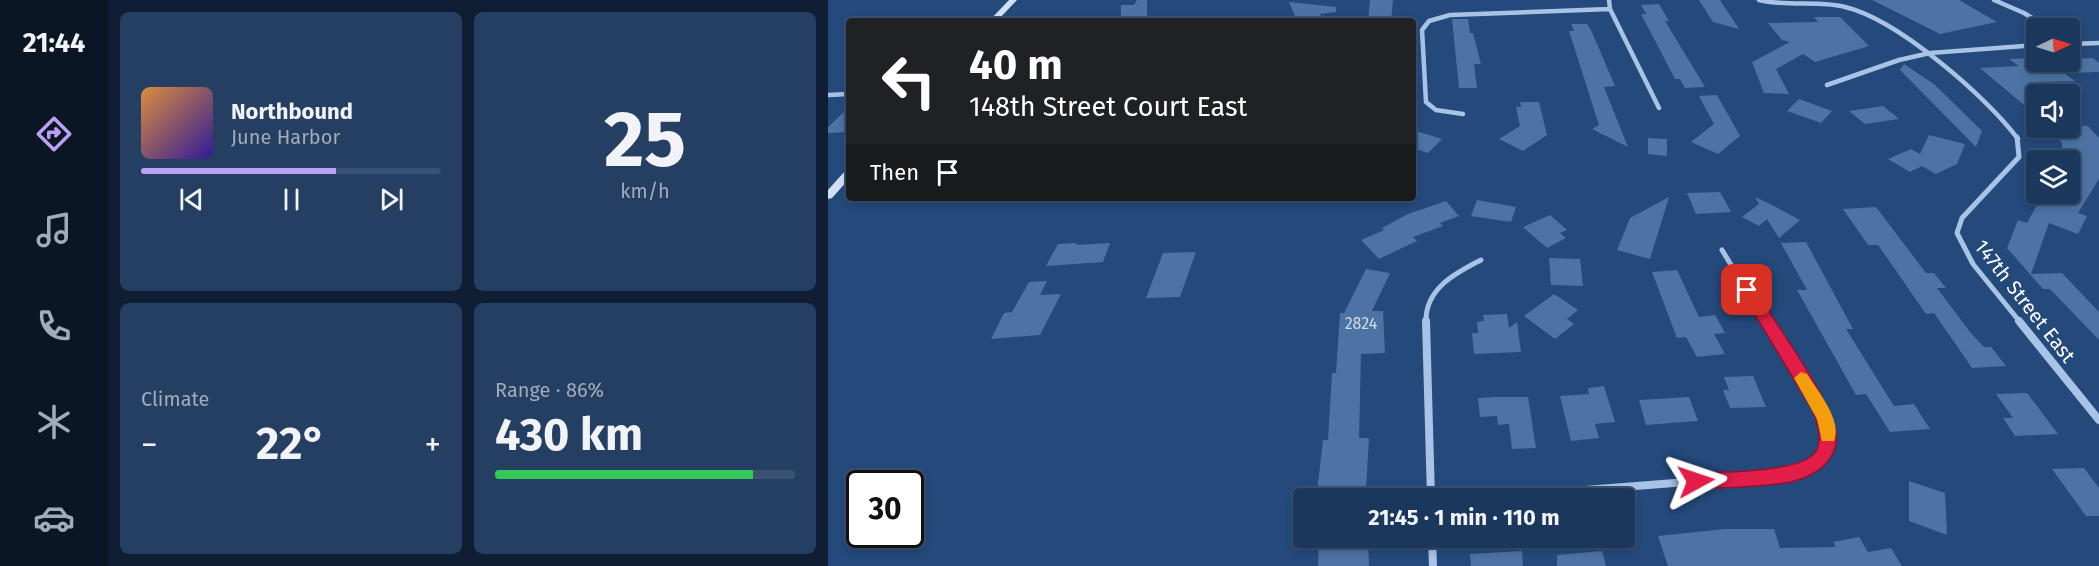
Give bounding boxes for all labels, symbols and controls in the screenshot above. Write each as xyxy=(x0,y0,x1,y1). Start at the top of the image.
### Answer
north arrow xyxy=(2026,18,2080,72)
map controls xyxy=(2026,18,2080,204)
text: 21:44 xyxy=(23,27,85,59)
text: 40 m xyxy=(969,40,1063,90)
icon: left xyxy=(870,42,948,120)
button: sound xyxy=(2026,84,2080,138)
text: 148th Street Court East xyxy=(969,91,1247,123)
text: 25 xyxy=(604,93,686,187)
text: Northbound xyxy=(231,98,353,125)
icon: directions xyxy=(33,113,75,155)
text: June Harbor xyxy=(231,125,340,149)
button: layers xyxy=(2026,150,2080,204)
icon: arrive xyxy=(931,156,964,189)
text: Then xyxy=(870,159,919,186)
text: km/h xyxy=(620,179,670,203)
icon: previous xyxy=(175,183,208,216)
icon: pause xyxy=(275,183,308,216)
icon: next xyxy=(375,183,408,216)
icon: music xyxy=(33,209,75,251)
street label: 147th Street East xyxy=(1970,235,2081,368)
pin xyxy=(1721,264,1772,315)
icon: arrive xyxy=(1730,273,1763,306)
icon: phone xyxy=(33,305,75,347)
house number: 2824 xyxy=(1345,314,1378,333)
text: Range · 86% xyxy=(495,378,604,402)
text: Climate xyxy=(141,387,209,411)
icon: climate xyxy=(33,401,75,443)
text: 430 km xyxy=(495,408,643,462)
text: 22° xyxy=(256,417,326,471)
text: − xyxy=(141,425,158,465)
text: + xyxy=(425,425,441,465)
position arrow xyxy=(1664,449,1728,513)
speed limit sign: 30 xyxy=(846,470,924,548)
icon: car xyxy=(33,497,75,539)
text: 21:45 · 1 min · 110 m xyxy=(1368,504,1560,531)

